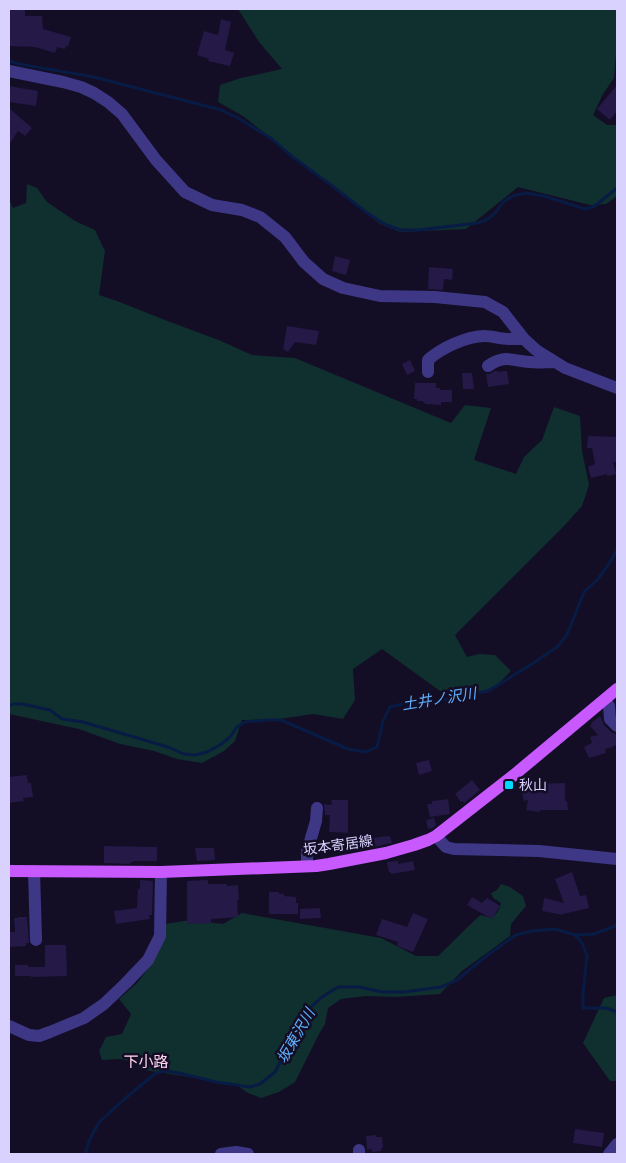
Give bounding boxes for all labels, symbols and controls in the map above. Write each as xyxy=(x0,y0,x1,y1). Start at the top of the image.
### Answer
water label: 土井ノ沢川 xyxy=(401,685,480,716)
place label: 秋山 xyxy=(519,778,547,795)
marker: 秋山 xyxy=(503,779,515,791)
street label: 坂本寄居線 xyxy=(302,833,374,860)
water label: 坂東沢川 xyxy=(274,1004,322,1067)
district label: 下小路 xyxy=(123,1054,169,1073)

